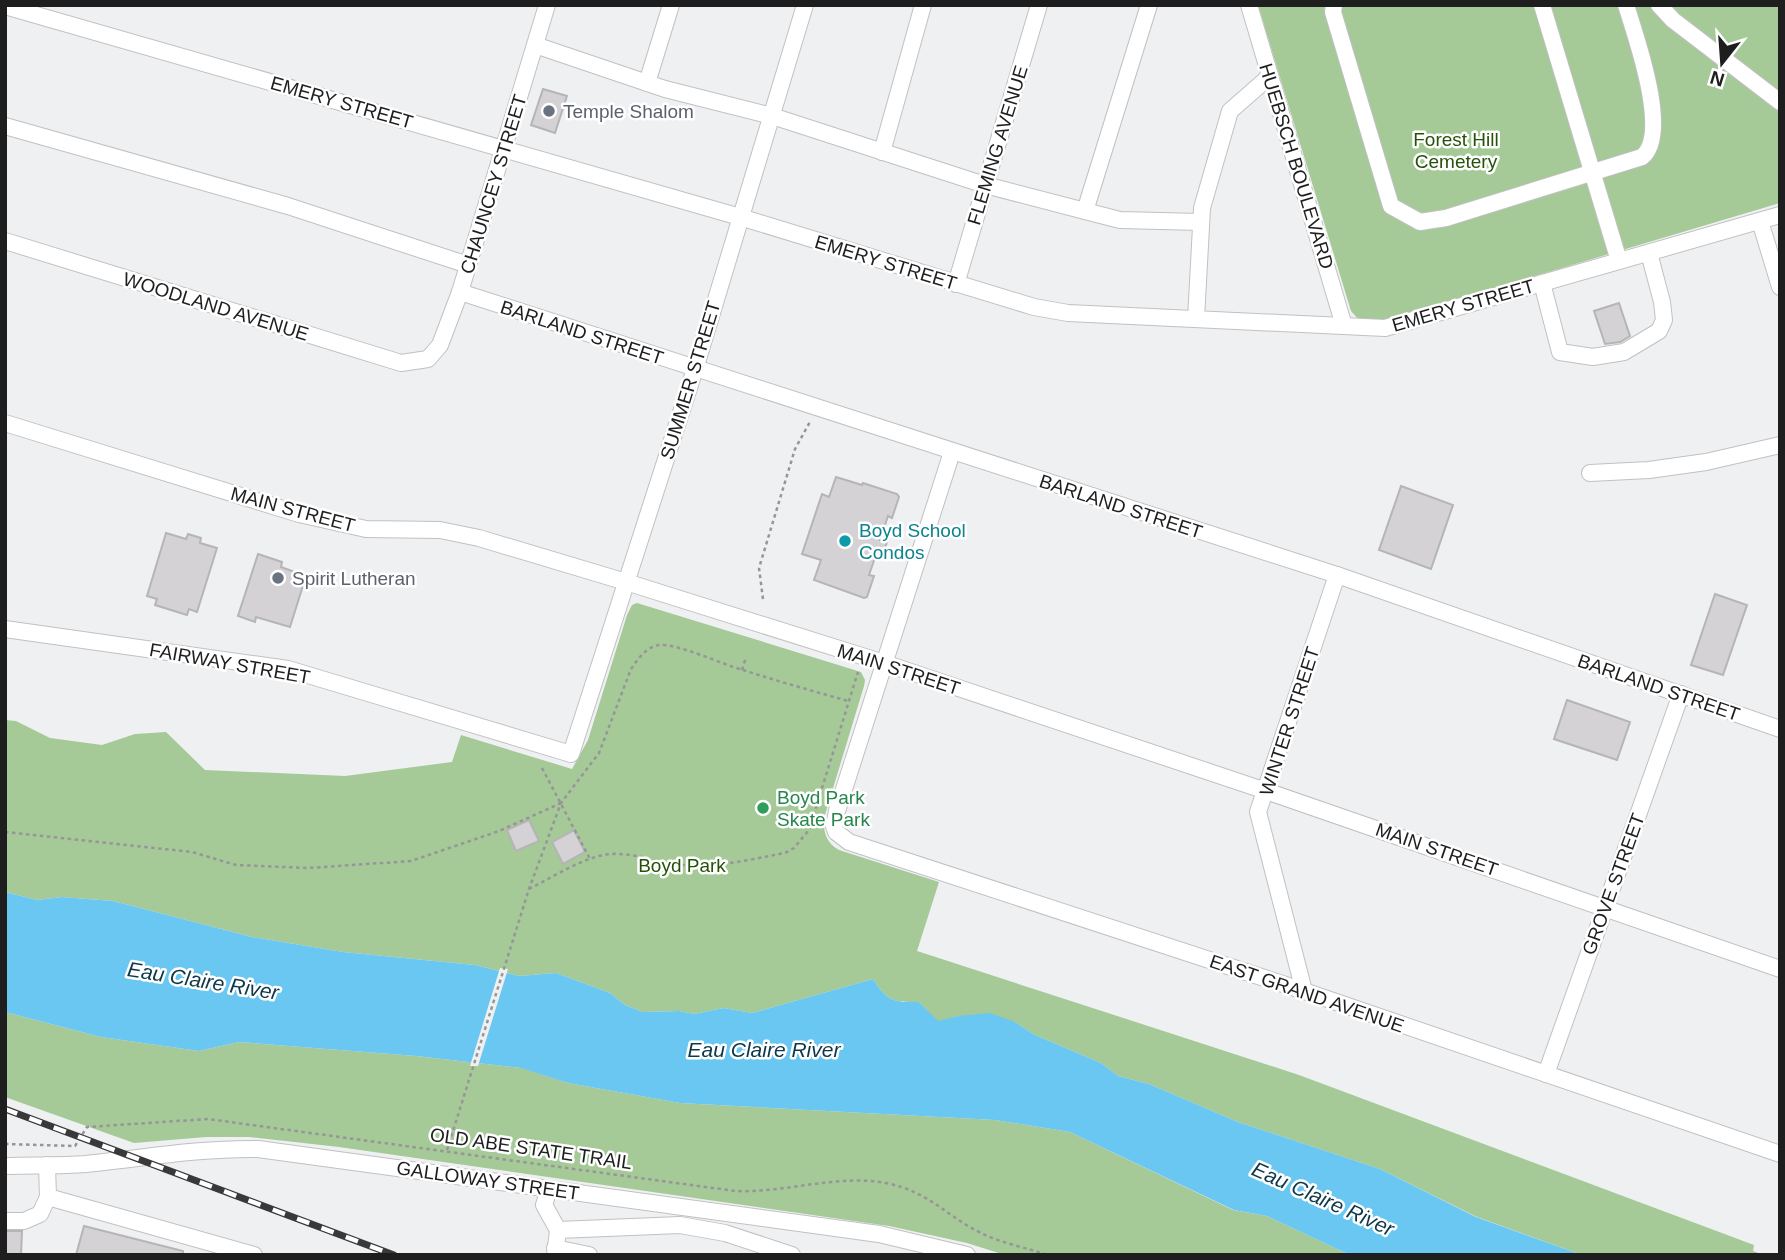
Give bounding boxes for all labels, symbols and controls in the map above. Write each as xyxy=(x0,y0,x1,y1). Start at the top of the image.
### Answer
north arrow xyxy=(1687,28,1757,98)
street label: HUEBSCH BOULEVARD xyxy=(1255,61,1338,272)
street label: FLEMING AVENUE xyxy=(963,63,1032,227)
text: N xyxy=(1708,67,1727,91)
street label: EMERY STREET xyxy=(268,72,416,133)
street label: CHAUNCEY STREET xyxy=(456,92,531,276)
place label: Temple Shalom xyxy=(563,101,694,122)
marker: Temple Shalom xyxy=(541,103,557,119)
park label: Forest Hill Cemetery xyxy=(1413,129,1499,172)
street label: EMERY STREET xyxy=(812,231,960,294)
street label: WOODLAND AVENUE xyxy=(121,268,311,345)
street label: EMERY STREET xyxy=(1390,275,1537,336)
street label: BARLAND STREET xyxy=(498,296,666,369)
street label: SUMMER STREET xyxy=(656,298,725,462)
street label: BARLAND STREET xyxy=(1037,470,1205,543)
street label: MAIN STREET xyxy=(228,483,358,536)
place label: Boyd School Condos xyxy=(859,520,966,563)
marker: Boyd School Condos xyxy=(837,533,853,549)
place label: Spirit Lutheran xyxy=(292,568,416,589)
marker: Spirit Lutheran xyxy=(270,570,286,586)
street label: FAIRWAY STREET xyxy=(148,639,312,688)
street label: MAIN STREET xyxy=(835,640,963,699)
street label: WINTER STREET xyxy=(1256,644,1324,798)
street label: BARLAND STREET xyxy=(1575,650,1743,725)
place label: Boyd Park Skate Park xyxy=(777,787,870,830)
marker: Boyd Park Skate Park xyxy=(755,800,771,816)
street label: GROVE STREET xyxy=(1578,810,1649,958)
street label: MAIN STREET xyxy=(1373,819,1501,880)
park label: Boyd Park xyxy=(638,855,726,876)
street label: EAST GRAND AVENUE xyxy=(1207,950,1407,1037)
water label: Eau Claire River xyxy=(126,957,281,1004)
water label: Eau Claire River xyxy=(688,1038,841,1061)
street label: OLD ABE STATE TRAIL xyxy=(429,1124,633,1173)
street label: GALLOWAY STREET xyxy=(395,1157,581,1204)
water label: Eau Claire River xyxy=(1249,1157,1399,1241)

